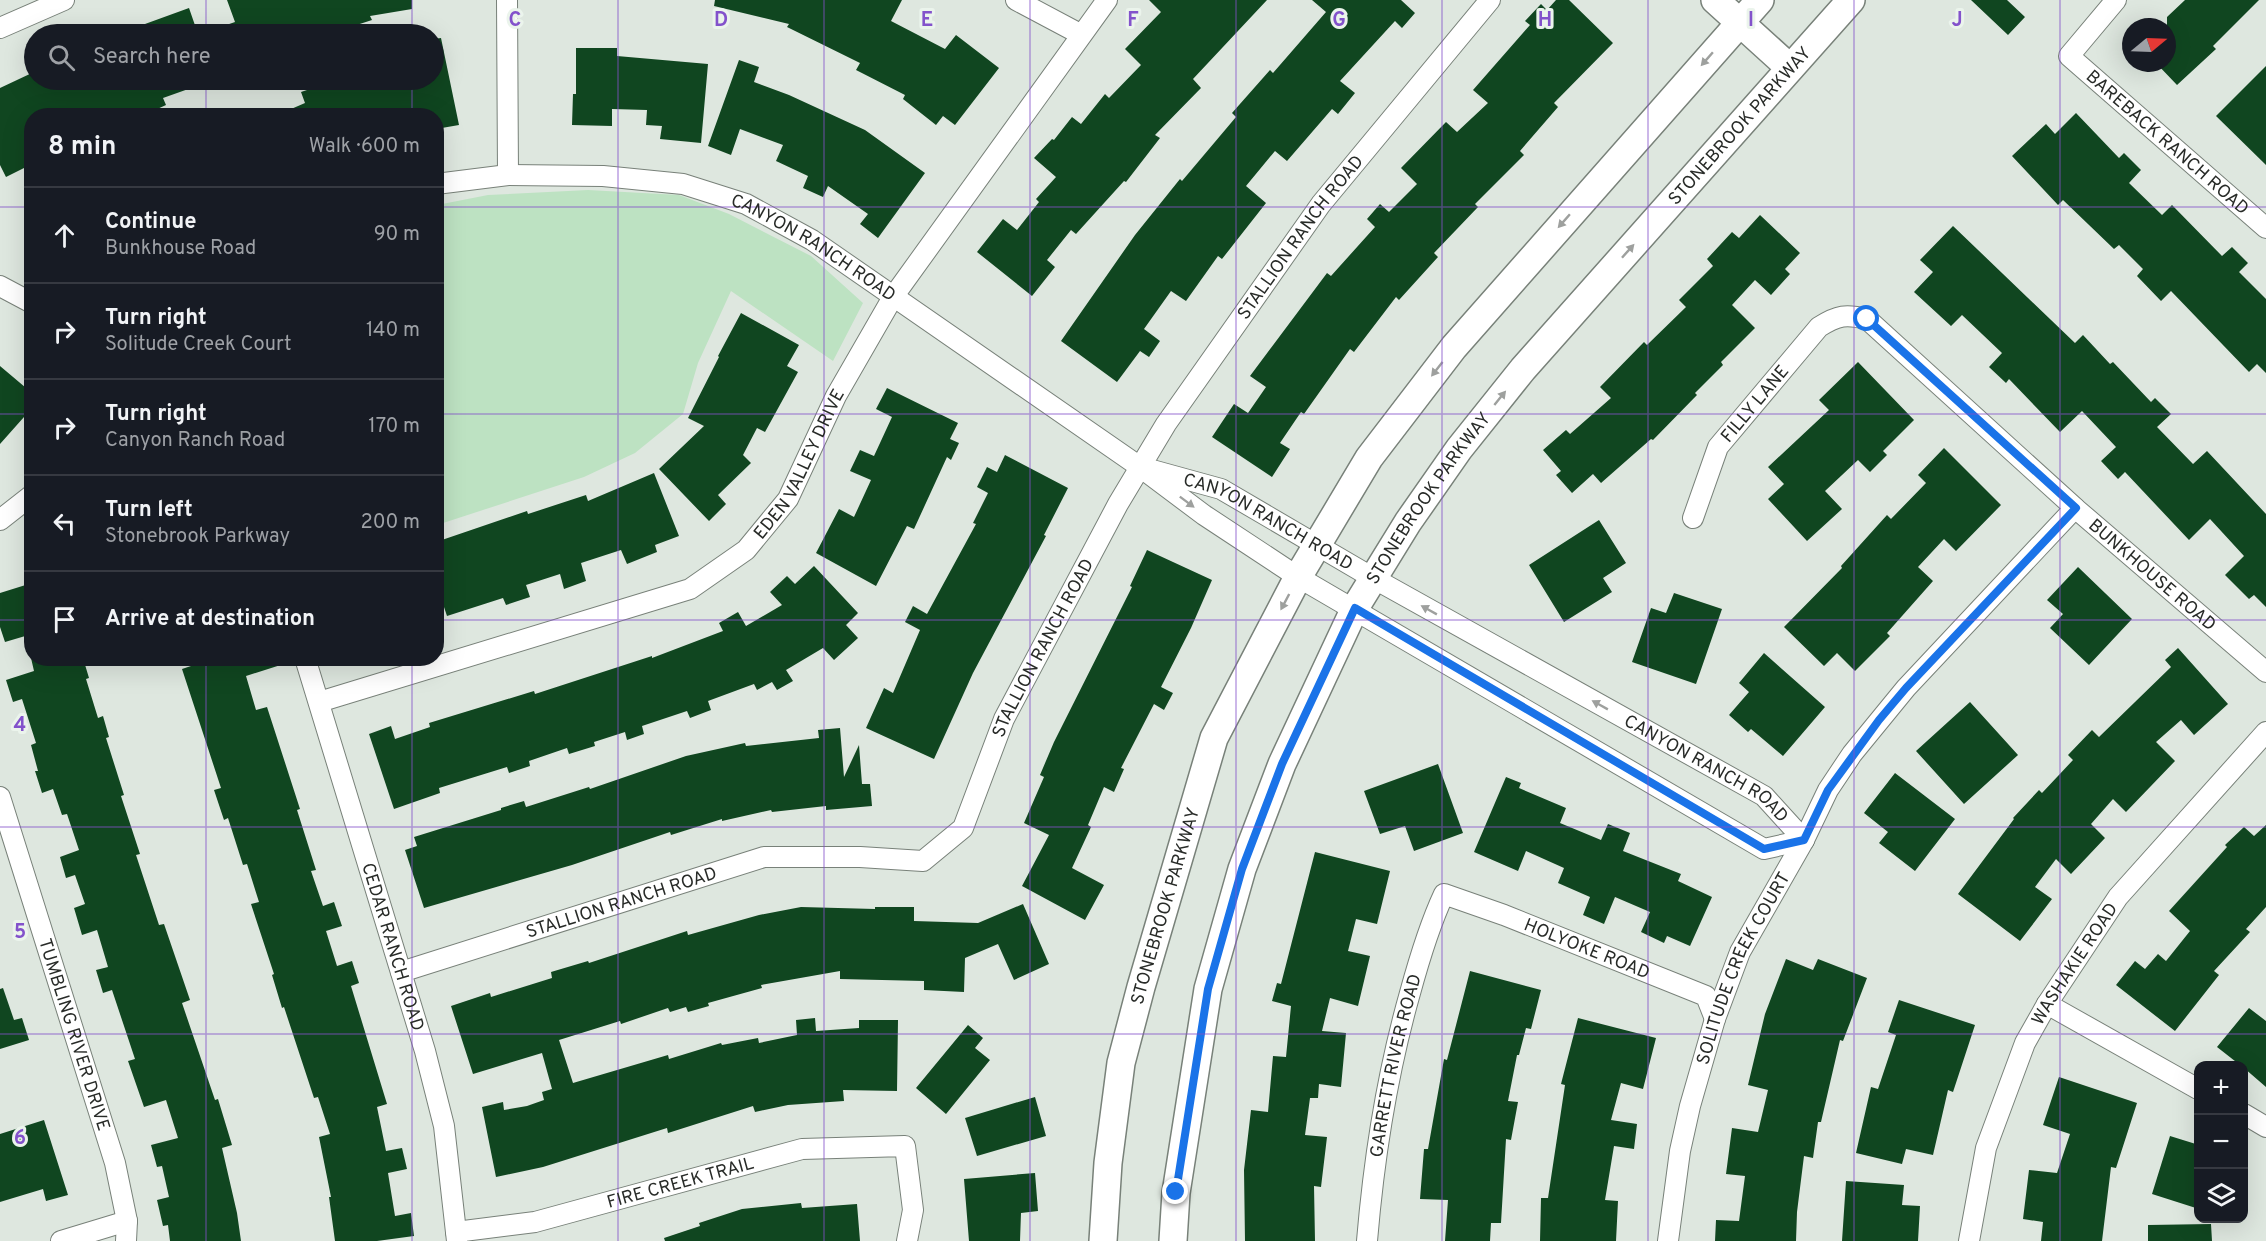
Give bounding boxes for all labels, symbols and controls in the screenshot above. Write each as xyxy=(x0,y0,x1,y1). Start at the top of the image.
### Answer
text: C xyxy=(509,8,521,34)
text: D xyxy=(714,8,728,34)
text: E xyxy=(921,8,933,34)
text: F xyxy=(1127,8,1139,34)
text: G xyxy=(1332,8,1346,34)
text: H xyxy=(1538,8,1552,34)
text: I xyxy=(1748,8,1754,34)
text: J xyxy=(1951,8,1963,34)
north arrow xyxy=(2122,18,2176,72)
search box xyxy=(24,24,444,90)
icon: search xyxy=(45,41,78,74)
street label: STONEBROOK PARKWAY xyxy=(1664,43,1817,211)
text: Search here xyxy=(93,44,211,71)
one-way arrow xyxy=(1701,51,1714,66)
street label: BAREBACK RANCH ROAD xyxy=(2080,66,2253,221)
text: 8 min xyxy=(48,131,116,164)
text: Walk · 600 m xyxy=(309,134,420,160)
street label: STALLION RANCH ROAD xyxy=(1233,151,1370,325)
street label: CANYON RANCH ROAD xyxy=(728,190,900,307)
text: Continue xyxy=(105,209,196,236)
one-way arrow xyxy=(1558,213,1571,228)
icon: ahead xyxy=(48,219,81,252)
text: 90 m xyxy=(374,222,420,248)
text: Bunkhouse Road xyxy=(105,236,256,262)
one-way arrow xyxy=(1621,244,1634,259)
text: Turn right xyxy=(105,305,207,332)
route start xyxy=(1853,305,1879,331)
icon: right xyxy=(48,315,81,348)
text: 140 m xyxy=(366,318,420,344)
text: Solitude Creek Court xyxy=(105,332,292,358)
one-way arrow xyxy=(1431,361,1443,376)
street label: FILLY LANE xyxy=(1716,361,1795,448)
street label: EDEN VALLEY DRIVE xyxy=(749,385,851,545)
one-way arrow xyxy=(1493,391,1506,406)
text: Turn right xyxy=(105,401,207,428)
street label: STONEBROOK PARKWAY xyxy=(1362,408,1497,589)
icon: right xyxy=(48,411,81,444)
text: 170 m xyxy=(368,414,420,440)
text: Canyon Ranch Road xyxy=(105,428,285,454)
street label: CANYON RANCH ROAD xyxy=(1180,469,1357,577)
one-way arrow xyxy=(1179,496,1195,508)
text: Turn left xyxy=(105,497,193,524)
icon: left xyxy=(48,507,81,540)
text: 200 m xyxy=(361,510,420,536)
street label: BUNKHOUSE ROAD xyxy=(2083,515,2220,637)
text: Stonebrook Parkway xyxy=(105,524,290,550)
street label: STALLION RANCH ROAD xyxy=(988,555,1100,741)
one-way arrow xyxy=(1280,594,1290,611)
icon: arrive xyxy=(48,603,81,636)
one-way arrow xyxy=(1421,605,1438,615)
text: Arrive at destination xyxy=(105,606,315,633)
one-way arrow xyxy=(1591,700,1608,710)
street label: CANYON RANCH ROAD xyxy=(1619,710,1793,828)
text: 4 xyxy=(14,713,26,739)
street label: STONEBROOK PARKWAY xyxy=(1127,805,1206,1007)
street label: CEDAR RANCH ROAD xyxy=(355,860,428,1034)
street label: STALLION RANCH ROAD xyxy=(523,863,720,945)
street label: SOLITUDE CREEK COURT xyxy=(1692,868,1796,1068)
street label: WASHAKIE ROAD xyxy=(2027,899,2124,1030)
street label: HOLYOKE ROAD xyxy=(1520,914,1653,985)
text: 5 xyxy=(14,920,26,946)
street label: TUMBLING RIVER DRIVE xyxy=(32,936,114,1134)
street label: GARRETT RIVER ROAD xyxy=(1366,972,1428,1159)
map controls xyxy=(2194,1061,2248,1223)
button: + xyxy=(2194,1061,2248,1115)
button: − xyxy=(2194,1115,2248,1169)
text: 6 xyxy=(14,1126,26,1152)
street label: FIRE CREEK TRAIL xyxy=(604,1153,756,1215)
button: layers xyxy=(2194,1169,2248,1223)
route end xyxy=(1162,1178,1188,1204)

